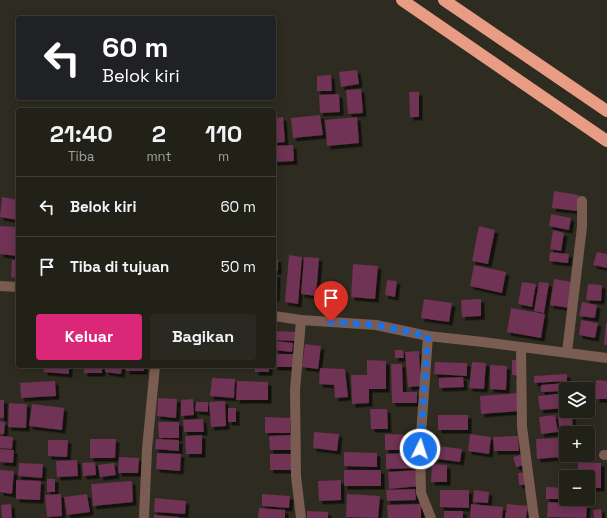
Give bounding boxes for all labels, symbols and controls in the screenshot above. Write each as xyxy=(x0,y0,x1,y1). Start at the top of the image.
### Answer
text: 60 m xyxy=(102,29,168,65)
icon: left xyxy=(36,32,88,84)
text: Belok kiri xyxy=(102,64,180,87)
text: 21:40 xyxy=(50,118,113,149)
text: 2 xyxy=(152,118,166,149)
text: 110 xyxy=(205,118,242,149)
text: Tiba xyxy=(68,148,94,165)
text: mnt xyxy=(146,148,171,165)
text: m xyxy=(218,148,229,165)
icon: left xyxy=(36,196,58,218)
text: Belok kiri xyxy=(70,197,136,216)
text: 60 m xyxy=(220,197,256,216)
icon: arrive xyxy=(36,256,58,278)
text: Tiba di tujuan xyxy=(70,257,169,276)
text: 50 m xyxy=(221,257,256,276)
pin xyxy=(314,281,348,322)
icon: arrive xyxy=(320,287,342,309)
button: Keluar xyxy=(36,314,142,360)
button: Bagikan xyxy=(150,314,256,360)
map controls xyxy=(559,382,595,506)
button: layers xyxy=(559,382,595,418)
button: + xyxy=(559,426,595,462)
position arrow xyxy=(399,428,441,470)
button: − xyxy=(559,470,595,506)

